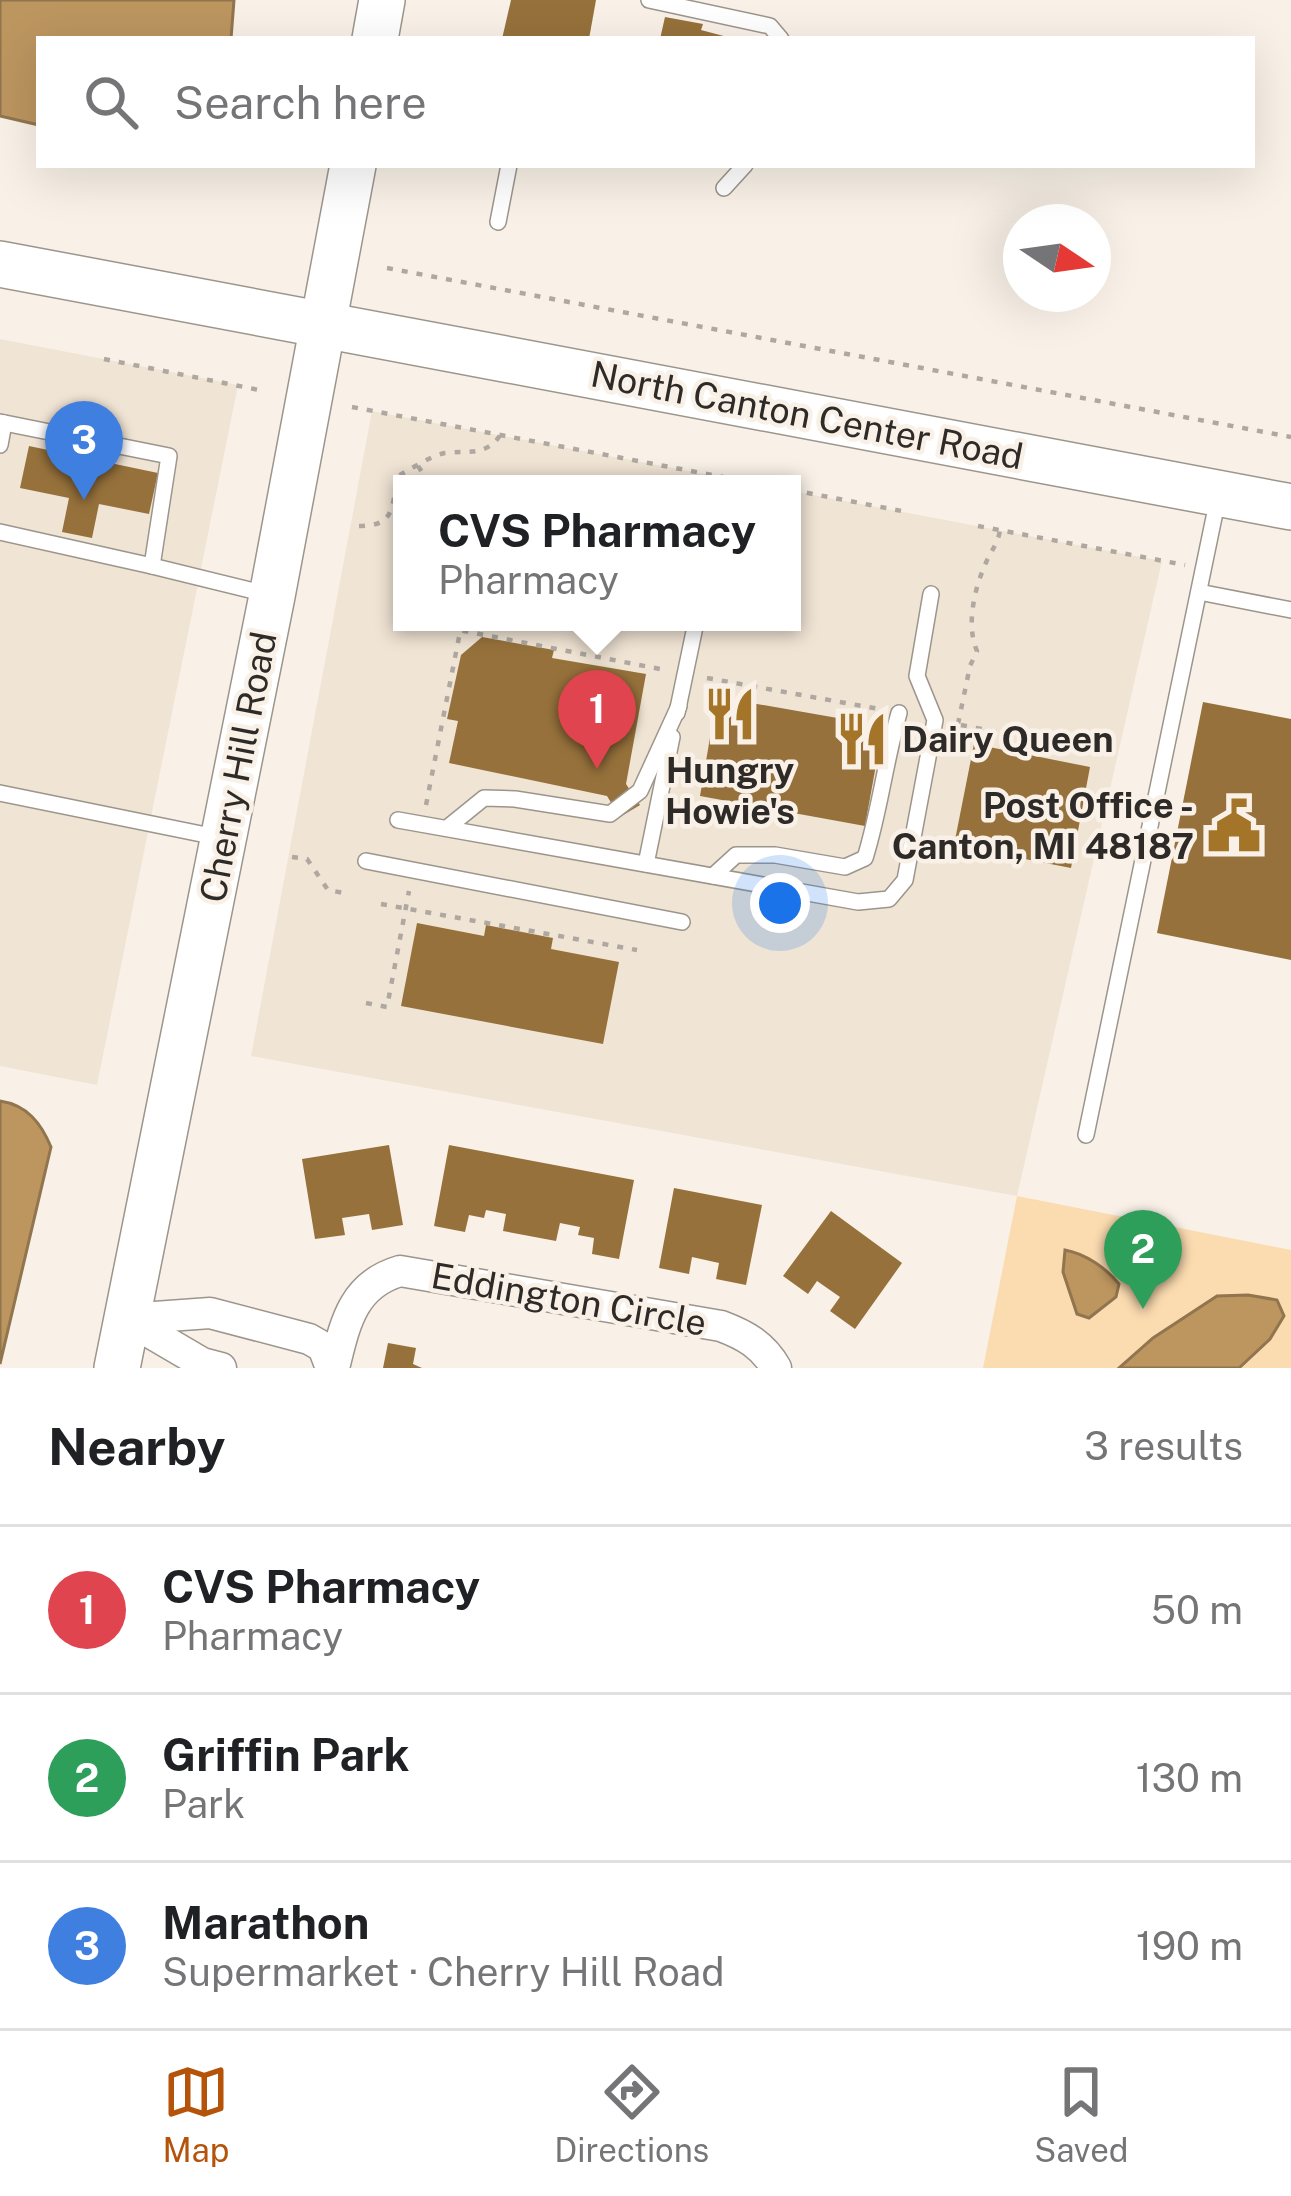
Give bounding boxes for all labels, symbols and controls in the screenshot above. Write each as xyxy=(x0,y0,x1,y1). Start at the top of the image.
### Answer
search box xyxy=(36,36,1255,168)
icon: search xyxy=(78,69,144,135)
text: Search here xyxy=(174,76,427,129)
north arrow xyxy=(1003,204,1111,312)
street label: North Canton Center Road xyxy=(587,352,1027,478)
pin: 3 xyxy=(45,401,123,500)
popup xyxy=(393,475,801,631)
text: CVS Pharmacy xyxy=(438,504,756,557)
text: Pharmacy xyxy=(438,557,619,603)
street label: Cherry Hill Road xyxy=(191,628,285,906)
pin: 1 xyxy=(558,670,636,769)
restaurant icon: Hungry Howie's xyxy=(701,685,759,743)
restaurant icon: Dairy Queen xyxy=(833,710,891,768)
place label: Dairy Queen xyxy=(902,718,1114,760)
place label: Hungry Howie's xyxy=(665,749,795,832)
place label: Post Office - Canton, MI 48187 xyxy=(892,784,1194,867)
public building icon: Post Office - Canton, MI 48187 xyxy=(1205,797,1263,855)
your location xyxy=(750,873,810,933)
pin: 2 xyxy=(1104,1210,1182,1309)
street label: Eddington Circle xyxy=(428,1254,710,1344)
text: Nearby xyxy=(48,1417,225,1476)
text: 3 results xyxy=(1084,1423,1243,1469)
text: CVS Pharmacy xyxy=(162,1560,480,1613)
text: 1 xyxy=(79,1587,95,1633)
text: 50 m xyxy=(1151,1587,1243,1633)
text: Pharmacy xyxy=(162,1613,343,1659)
text: Griffin Park xyxy=(162,1728,410,1781)
text: 2 xyxy=(75,1755,99,1801)
text: 130 m xyxy=(1136,1755,1243,1801)
text: Park xyxy=(162,1781,245,1827)
text: Marathon xyxy=(162,1896,369,1949)
text: 3 xyxy=(74,1923,100,1969)
text: 190 m xyxy=(1136,1923,1243,1969)
text: Supermarket · Cherry Hill Road xyxy=(162,1949,724,1995)
tab: Map xyxy=(162,2059,229,2169)
tab: Directions xyxy=(554,2059,709,2169)
tab: Saved xyxy=(1034,2059,1129,2169)

